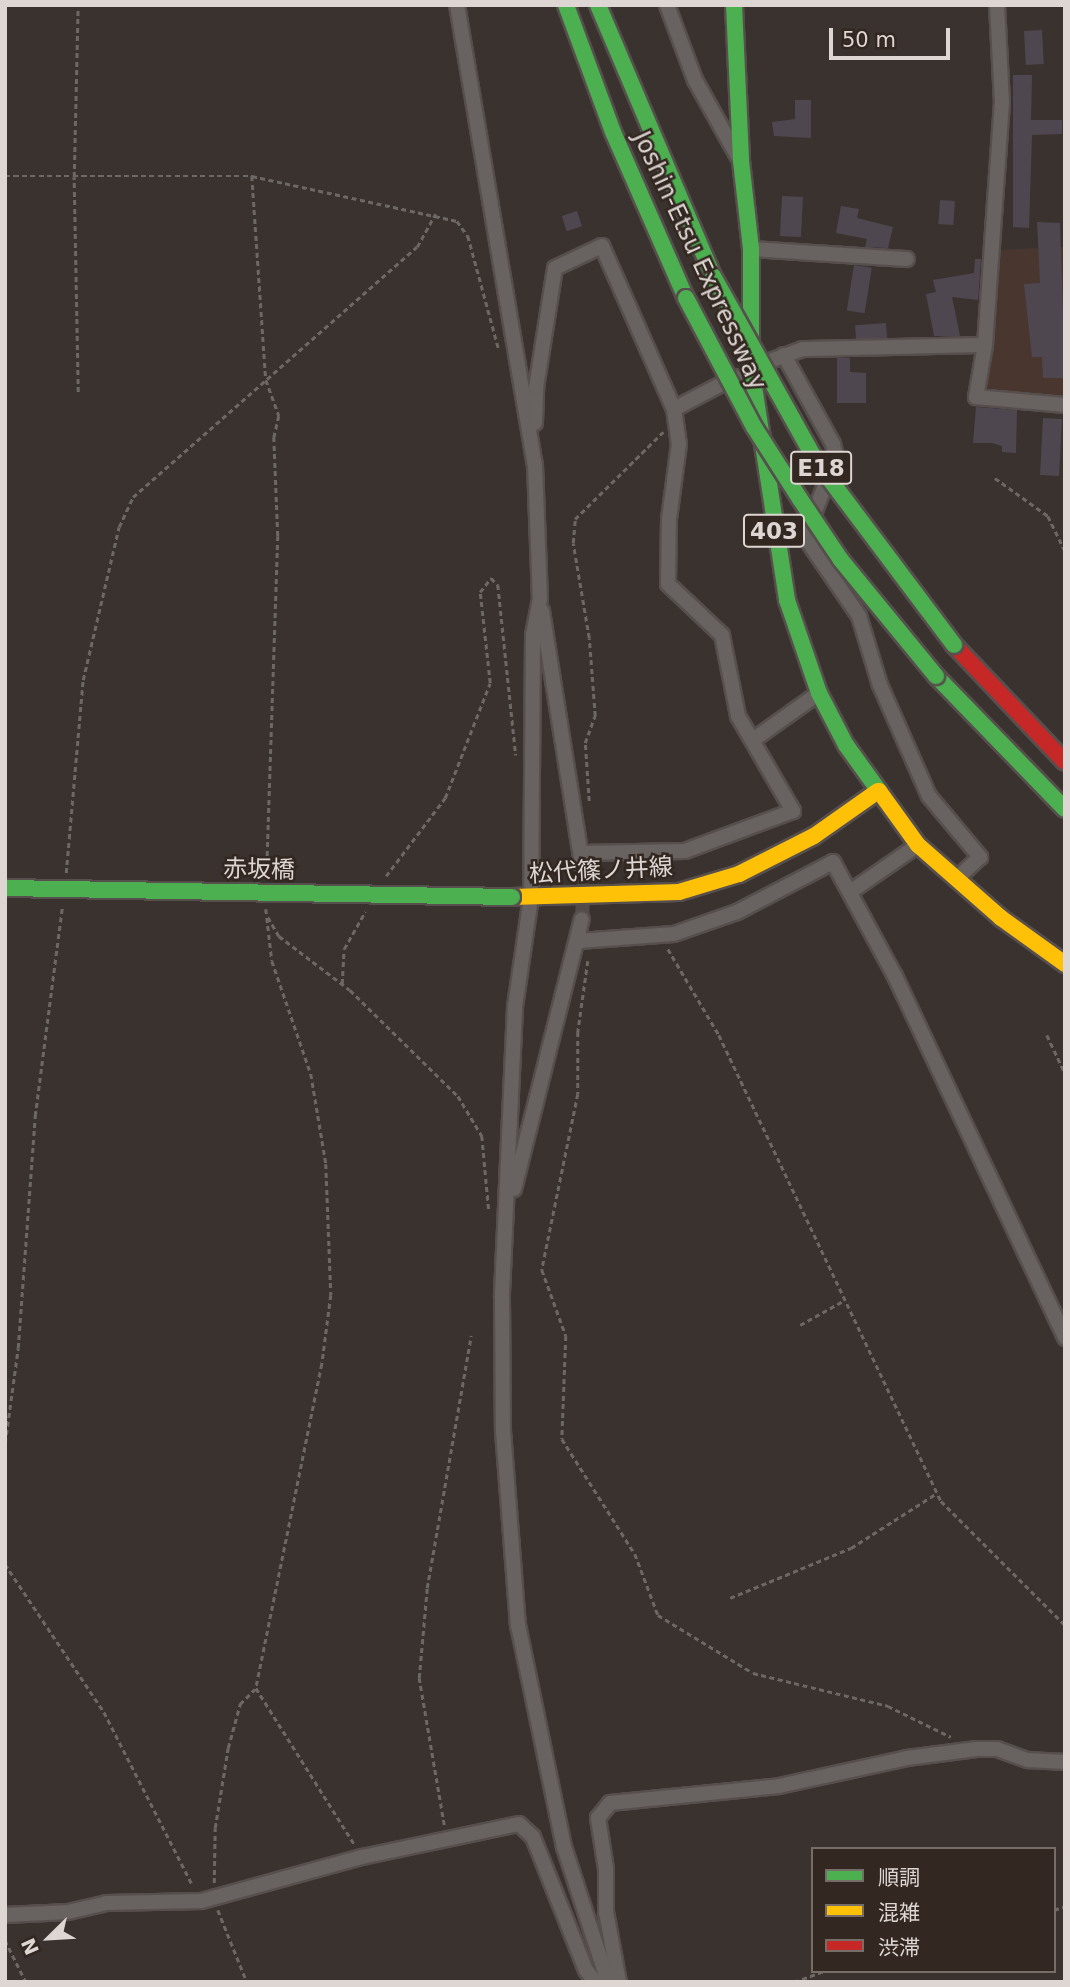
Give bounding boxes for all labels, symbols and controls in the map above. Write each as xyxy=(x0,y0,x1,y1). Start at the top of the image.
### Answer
scale bar xyxy=(832,14,953,58)
text: 50 m xyxy=(842,28,896,52)
street label: Joshin-Etsu Expressway xyxy=(626,127,772,395)
road number: E18 xyxy=(790,448,852,488)
road number: 403 xyxy=(742,512,806,551)
street label: 松代篠ノ井線 xyxy=(528,853,674,889)
street label: 赤坂橋 xyxy=(223,855,295,885)
legend xyxy=(811,1847,1056,1973)
text: 順調 xyxy=(878,1866,920,1890)
text: 混雑 xyxy=(878,1901,920,1925)
north arrow xyxy=(14,1903,84,1973)
text: N xyxy=(17,1935,43,1958)
text: 渋滞 xyxy=(878,1936,920,1960)

